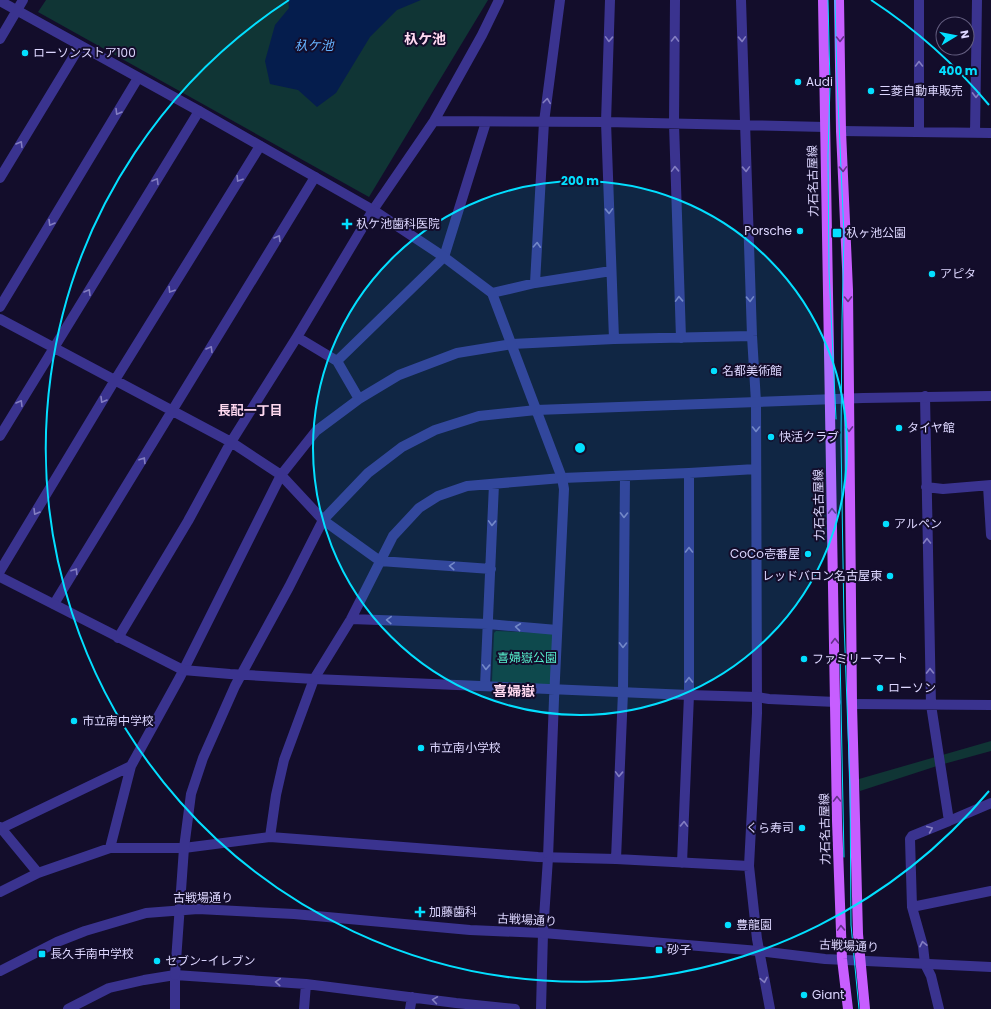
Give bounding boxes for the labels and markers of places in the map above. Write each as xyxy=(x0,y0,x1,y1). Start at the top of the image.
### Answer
place label: ローソンストア100 xyxy=(33,44,136,61)
marker: ローソンストア100 xyxy=(20,48,30,58)
place label: Audi xyxy=(806,73,833,90)
marker: Audi xyxy=(793,77,803,87)
place label: 三菱自動車販売 xyxy=(879,82,963,99)
marker: 三菱自動車販売 xyxy=(866,86,876,96)
place label: 杁ケ池歯科医院 xyxy=(356,215,440,232)
marker: 杁ケ池歯科医院 xyxy=(341,218,353,230)
place label: Porsche xyxy=(744,222,792,239)
place label: 杁ヶ池公園 xyxy=(846,224,906,241)
marker: Porsche xyxy=(795,226,805,236)
marker: 杁ヶ池公園 xyxy=(831,227,843,239)
place label: アピタ xyxy=(940,265,976,282)
marker: アピタ xyxy=(927,269,937,279)
place label: 名都美術館 xyxy=(722,362,782,379)
marker: 名都美術館 xyxy=(709,366,719,376)
place label: タイヤ館 xyxy=(907,419,955,436)
marker: タイヤ館 xyxy=(894,423,904,433)
place label: 快活クラブ xyxy=(779,428,839,445)
marker: 快活クラブ xyxy=(766,432,776,442)
centre of rings xyxy=(573,441,587,455)
place label: アルペン xyxy=(894,515,942,532)
marker: アルペン xyxy=(881,519,891,529)
place label: CoCo壱番屋 xyxy=(730,545,800,562)
marker: CoCo壱番屋 xyxy=(803,549,813,559)
place label: レッドバロン名古屋東 xyxy=(762,567,882,584)
marker: レッドバロン名古屋東 xyxy=(885,571,895,581)
place label: ファミリーマート xyxy=(812,650,908,667)
marker: ファミリーマート xyxy=(799,654,809,664)
place label: ローソン xyxy=(888,679,936,696)
marker: ローソン xyxy=(875,683,885,693)
place label: 市立南中学校 xyxy=(82,712,154,729)
marker: 市立南中学校 xyxy=(69,716,79,726)
place label: 市立南小学校 xyxy=(429,739,501,756)
marker: 市立南小学校 xyxy=(416,743,426,753)
place label: くら寿司 xyxy=(746,819,794,836)
marker: くら寿司 xyxy=(797,823,807,833)
place label: 加藤歯科 xyxy=(429,903,477,920)
marker: 加藤歯科 xyxy=(414,906,426,918)
place label: 豊龍園 xyxy=(736,916,772,933)
marker: 豊龍園 xyxy=(723,920,733,930)
place label: 砂子 xyxy=(667,941,691,958)
place label: 長久手南中学校 xyxy=(50,945,134,962)
marker: 砂子 xyxy=(654,945,664,955)
marker: 長久手南中学校 xyxy=(37,949,47,959)
place label: セブン-イレブン xyxy=(165,952,256,969)
marker: セブン-イレブン xyxy=(152,956,162,966)
place label: Giant xyxy=(812,986,844,1003)
marker: Giant xyxy=(799,990,809,1000)

